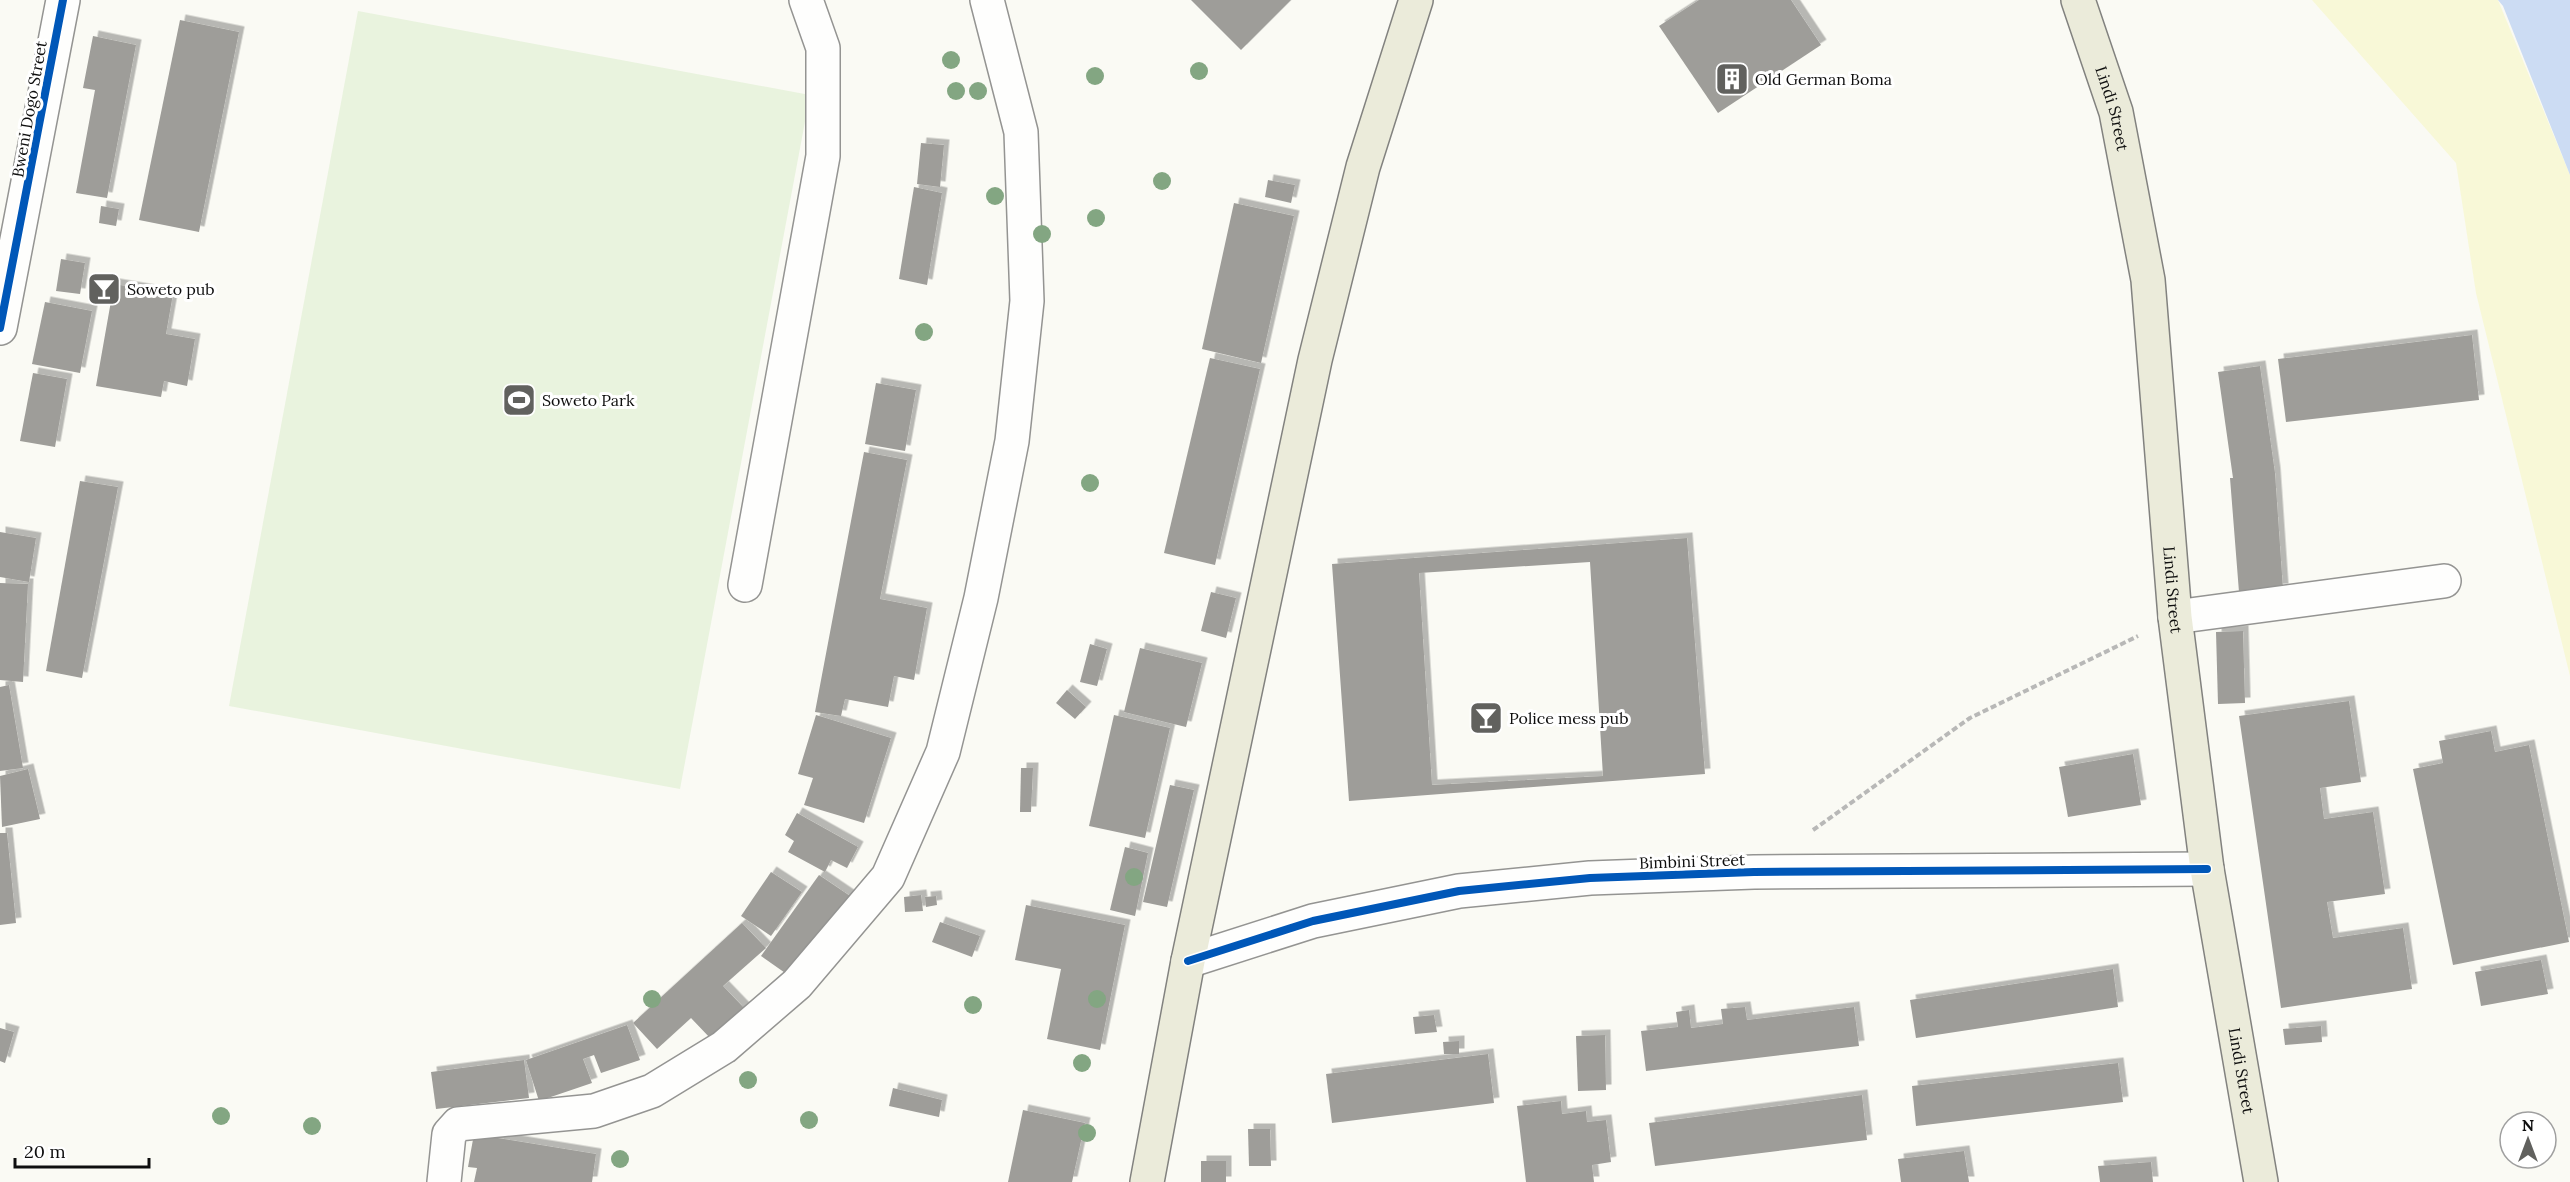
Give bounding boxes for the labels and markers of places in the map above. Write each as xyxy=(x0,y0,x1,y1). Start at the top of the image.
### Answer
building icon: Old German Boma xyxy=(1714,61,1750,97)
place label: Old German Boma xyxy=(1755,69,1892,89)
bar icon: Soweto pub xyxy=(86,271,122,307)
place label: Soweto pub xyxy=(127,279,215,299)
sports icon: Soweto Park xyxy=(501,382,537,418)
place label: Soweto Park xyxy=(542,390,635,410)
bar icon: Police mess pub xyxy=(1468,700,1504,736)
place label: Police mess pub xyxy=(1509,708,1628,728)

